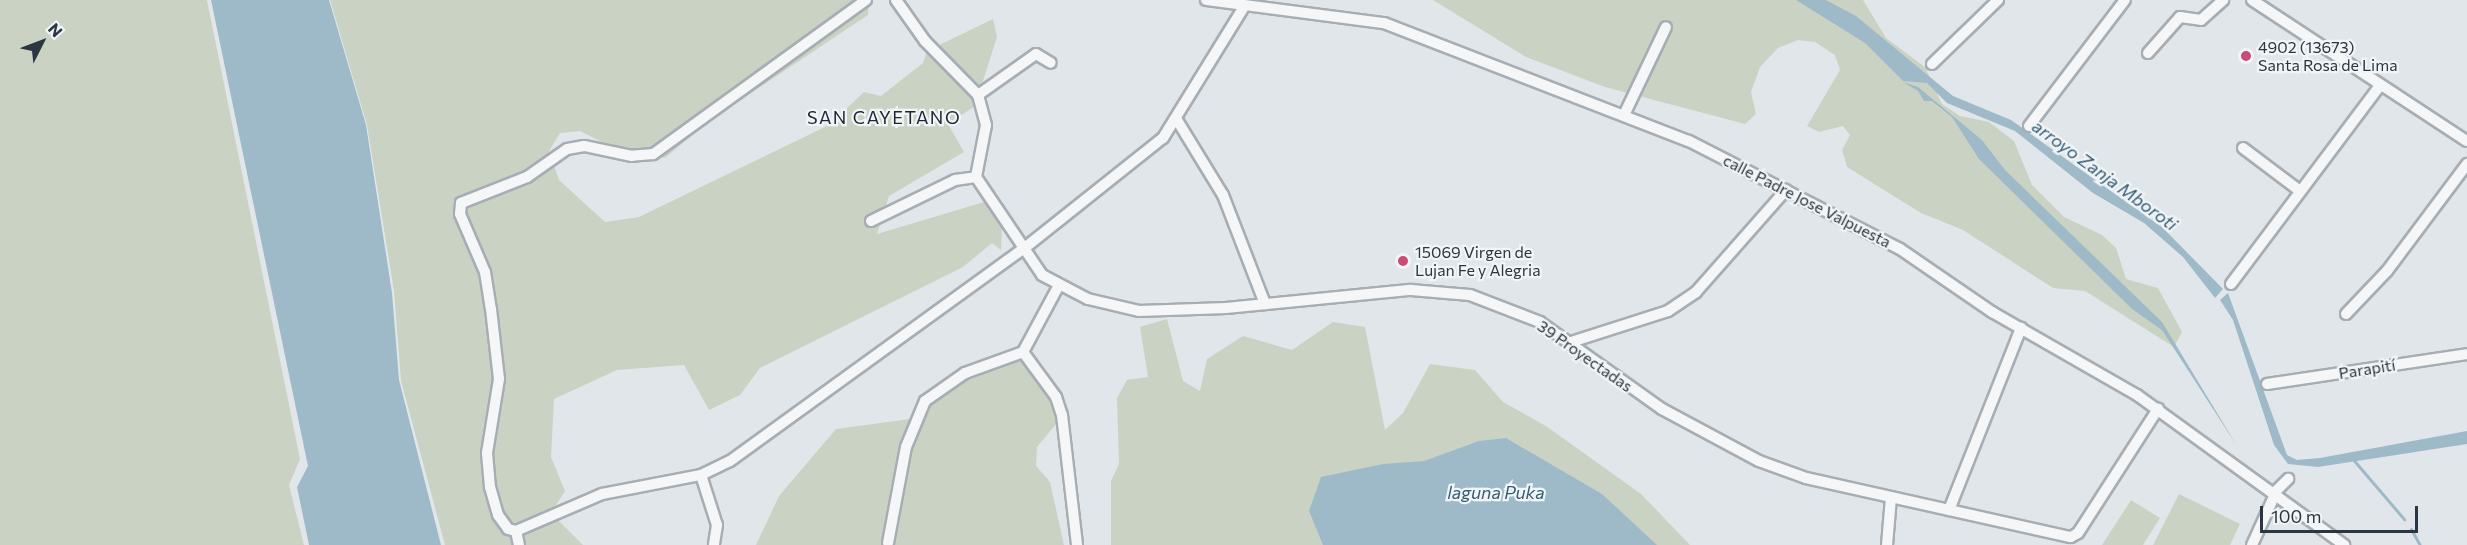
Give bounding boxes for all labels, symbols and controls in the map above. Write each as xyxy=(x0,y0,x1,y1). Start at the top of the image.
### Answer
north arrow xyxy=(12,12,72,72)
text: N xyxy=(45,19,67,40)
place label: 4902 (13673) Santa Rosa de Lima xyxy=(2258,37,2398,75)
marker: 4902 (13673) Santa Rosa de Lima xyxy=(2239,49,2253,63)
district label: SAN CAYETANO xyxy=(807,106,961,128)
water label: arroyo Zanja Mboroti xyxy=(2028,115,2182,235)
street label: calle Padre Jose Valpuesta xyxy=(1720,150,1894,252)
place label: 15069 Virgen de Lujan Fe y Alegria xyxy=(1415,242,1541,280)
marker: 15069 Virgen de Lujan Fe y Alegria xyxy=(1396,254,1410,268)
street label: 39 Proyectadas xyxy=(1534,316,1636,396)
street label: Parapití xyxy=(2337,355,2397,383)
water label: laguna Puka xyxy=(1447,481,1545,503)
scale bar xyxy=(2263,494,2420,532)
text: 100 m xyxy=(2271,505,2321,527)

